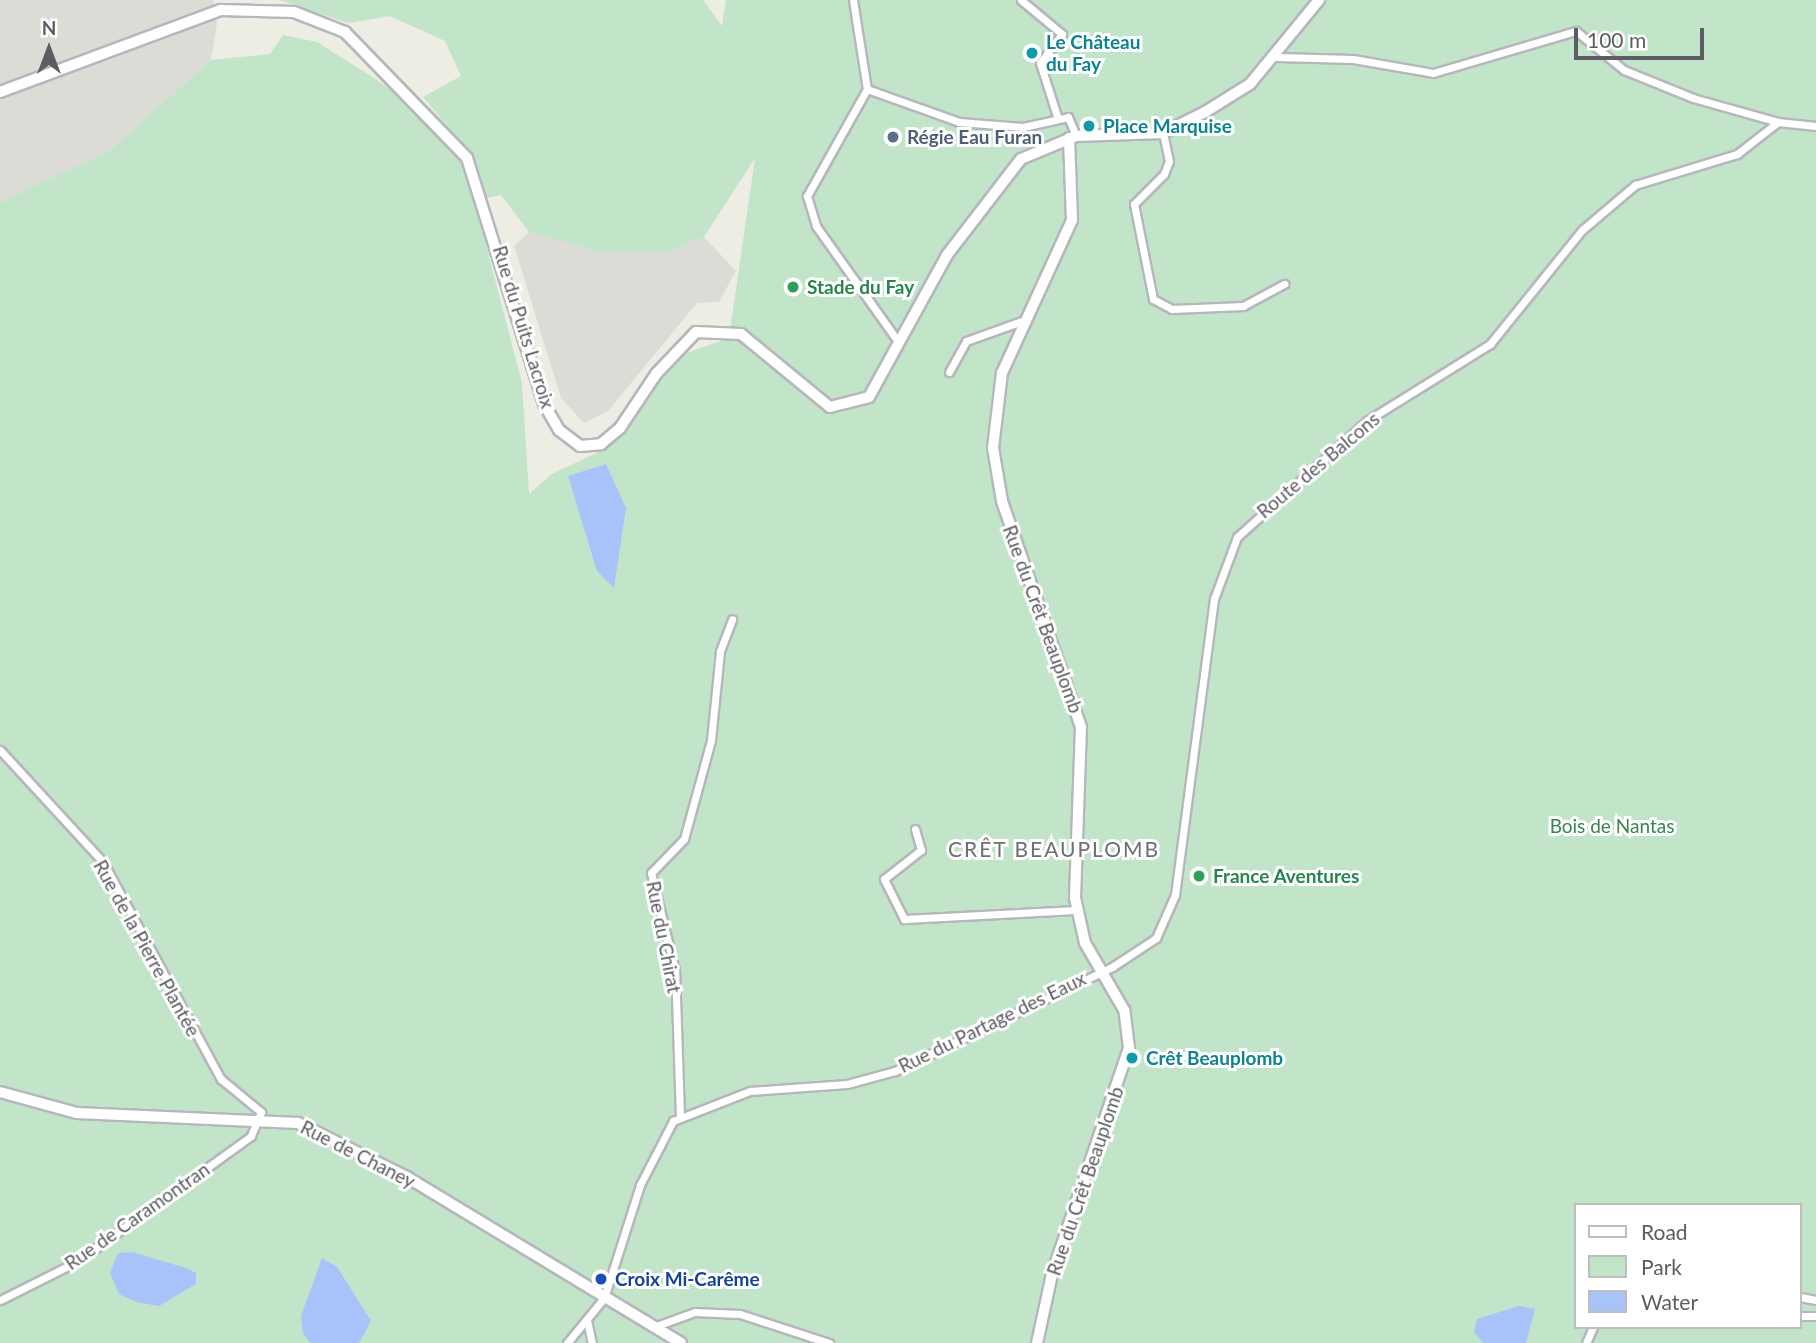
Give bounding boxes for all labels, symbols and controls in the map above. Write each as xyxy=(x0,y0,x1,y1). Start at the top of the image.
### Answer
north arrow xyxy=(14,14,84,84)
scale bar xyxy=(1578,14,1708,58)
text: N xyxy=(42,16,56,39)
text: 100 m xyxy=(1587,27,1646,52)
place label: Le Château du Fay xyxy=(1046,31,1140,75)
marker: Le Château du Fay xyxy=(1024,45,1040,61)
place label: Place Marquise xyxy=(1103,115,1232,137)
marker: Place Marquise xyxy=(1081,118,1097,134)
place label: Régie Eau Furan xyxy=(907,126,1042,148)
marker: Régie Eau Furan xyxy=(885,129,901,145)
street label: Rue du Puits Lacroix xyxy=(488,243,560,411)
place label: Stade du Fay xyxy=(807,276,914,298)
marker: Stade du Fay xyxy=(785,279,801,295)
street label: Route des Balcons xyxy=(1252,407,1384,523)
street label: Rue du Crêt Beauplomb xyxy=(998,522,1088,716)
park label: Bois de Nantas xyxy=(1550,815,1674,837)
district label: CRÊT BEAUPLOMB xyxy=(949,836,1159,862)
street label: Rue de la Pierre Plantée xyxy=(89,856,205,1040)
place label: France Aventures xyxy=(1213,865,1360,887)
marker: France Aventures xyxy=(1191,868,1207,884)
street label: Rue du Chirat xyxy=(642,879,686,995)
street label: Rue du Partage des Eaux xyxy=(895,967,1089,1077)
place label: Crêt Beauplomb xyxy=(1146,1047,1283,1069)
marker: Crêt Beauplomb xyxy=(1124,1050,1140,1066)
street label: Rue du Crêt Beauplomb xyxy=(1042,1084,1128,1278)
street label: Rue de Chaney xyxy=(297,1115,419,1193)
street label: Rue de Caramontran xyxy=(60,1158,214,1274)
legend xyxy=(1574,1203,1802,1329)
text: Road xyxy=(1641,1219,1688,1244)
text: Park xyxy=(1641,1254,1682,1279)
place label: Croix Mi-Carême xyxy=(615,1268,760,1290)
marker: Croix Mi-Carême xyxy=(593,1271,609,1287)
text: Water xyxy=(1641,1289,1698,1314)

